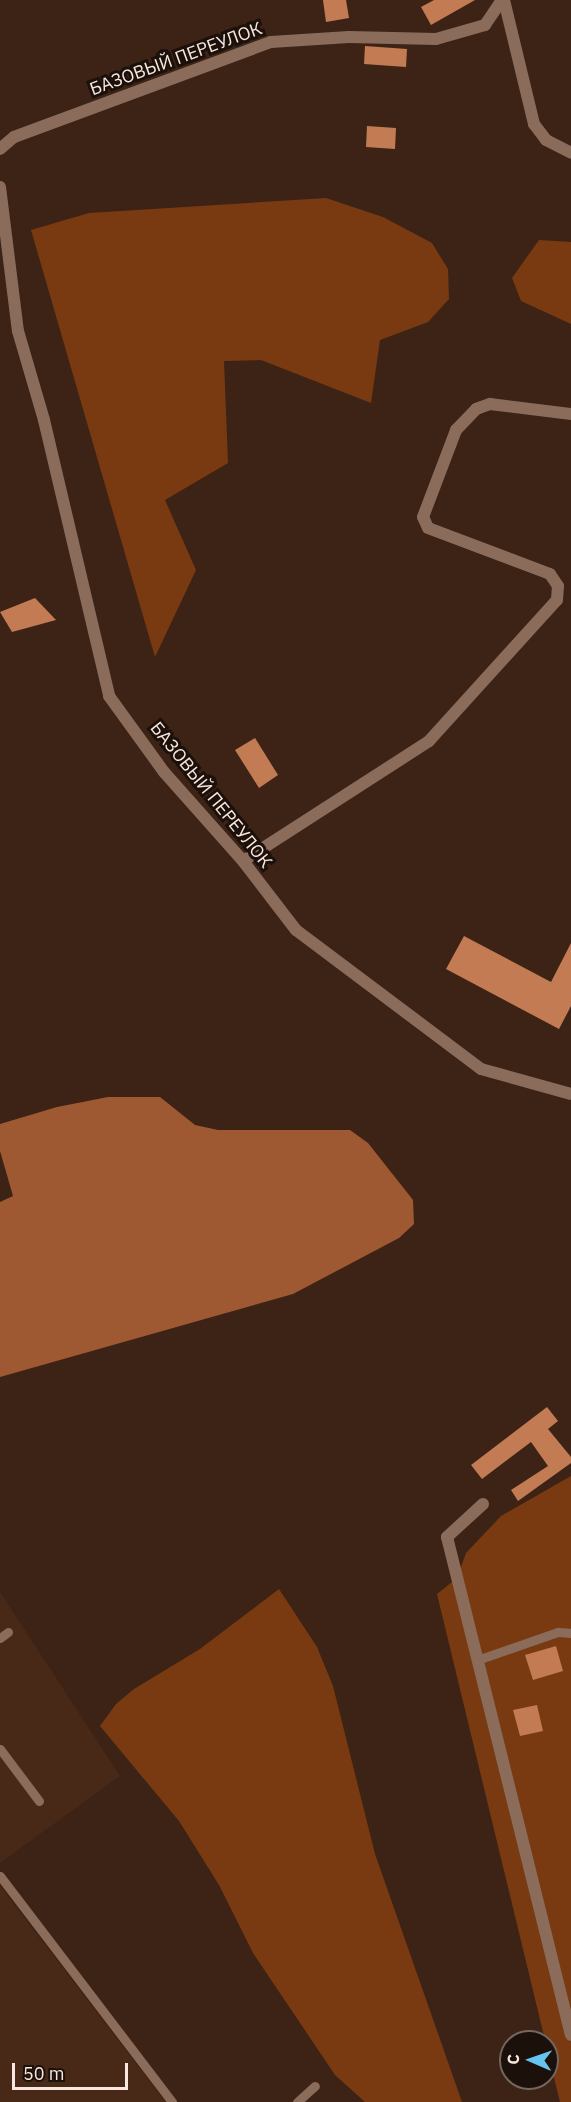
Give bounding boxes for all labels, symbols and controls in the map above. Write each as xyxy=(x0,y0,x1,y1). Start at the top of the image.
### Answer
street label: БАЗОВЫЙ ПЕРЕУЛОК xyxy=(87,18,265,100)
street label: БАЗОВЫЙ ПЕРЕУЛОК xyxy=(145,718,277,872)
north arrow xyxy=(499,2030,559,2090)
scale bar xyxy=(15,2051,130,2089)
text: С xyxy=(503,2054,523,2065)
text: 50 m xyxy=(23,2062,65,2085)

